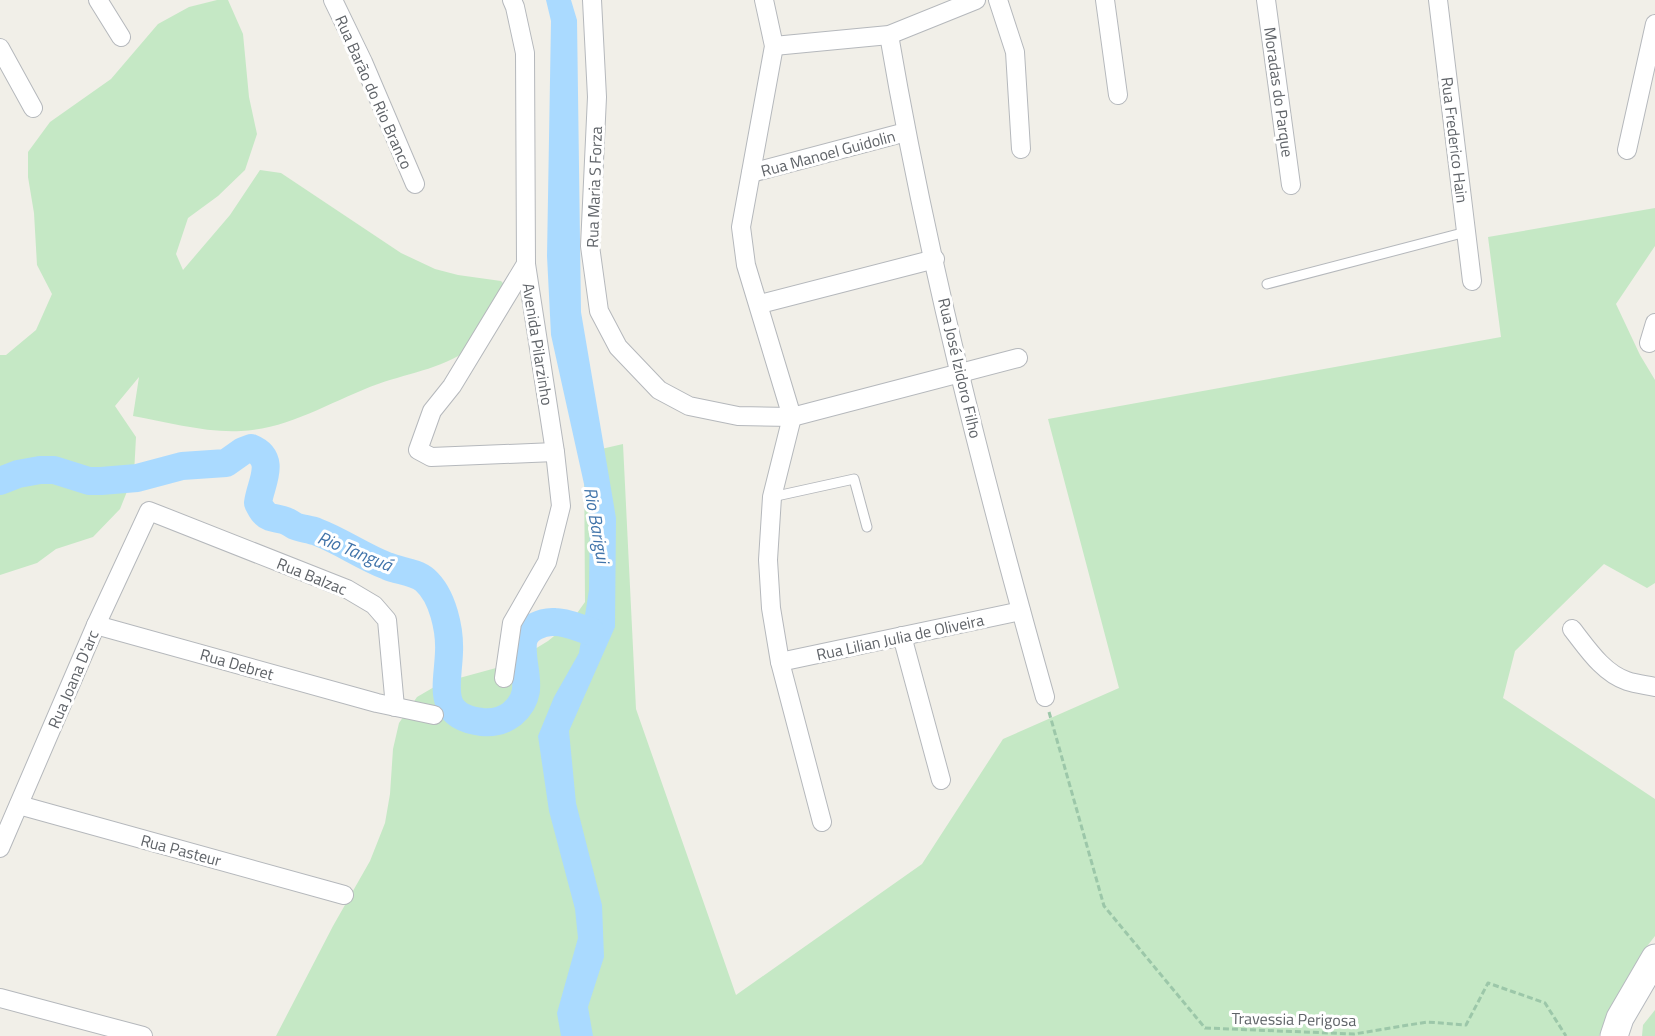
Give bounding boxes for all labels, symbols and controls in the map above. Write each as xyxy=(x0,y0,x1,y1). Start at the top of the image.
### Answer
street label: Rua Barão do Rio Branco xyxy=(329,11,419,173)
street label: Moradas do Parque xyxy=(1258,25,1300,159)
street label: Rua Frederico Hain xyxy=(1435,76,1475,204)
street label: Rua Manoel Guidolin xyxy=(758,124,898,182)
street label: Rua Maria S Forza xyxy=(580,126,608,248)
street label: Avenida Pilarzinho xyxy=(516,281,560,407)
street label: Rua José Izidoro Filho xyxy=(932,295,988,441)
water label: Rio Barigui xyxy=(577,485,617,567)
water label: Rio Tanguá xyxy=(314,524,398,579)
street label: Rua Balzac xyxy=(273,551,351,601)
street label: Rua Lilian Julia de Oliveira xyxy=(814,608,986,666)
street label: Rua Joana D'arc xyxy=(41,626,105,732)
street label: Rua Debret xyxy=(197,642,277,686)
street label: Rua Pasteur xyxy=(138,828,224,872)
street label: Travessia Perigosa xyxy=(1231,1006,1357,1032)

